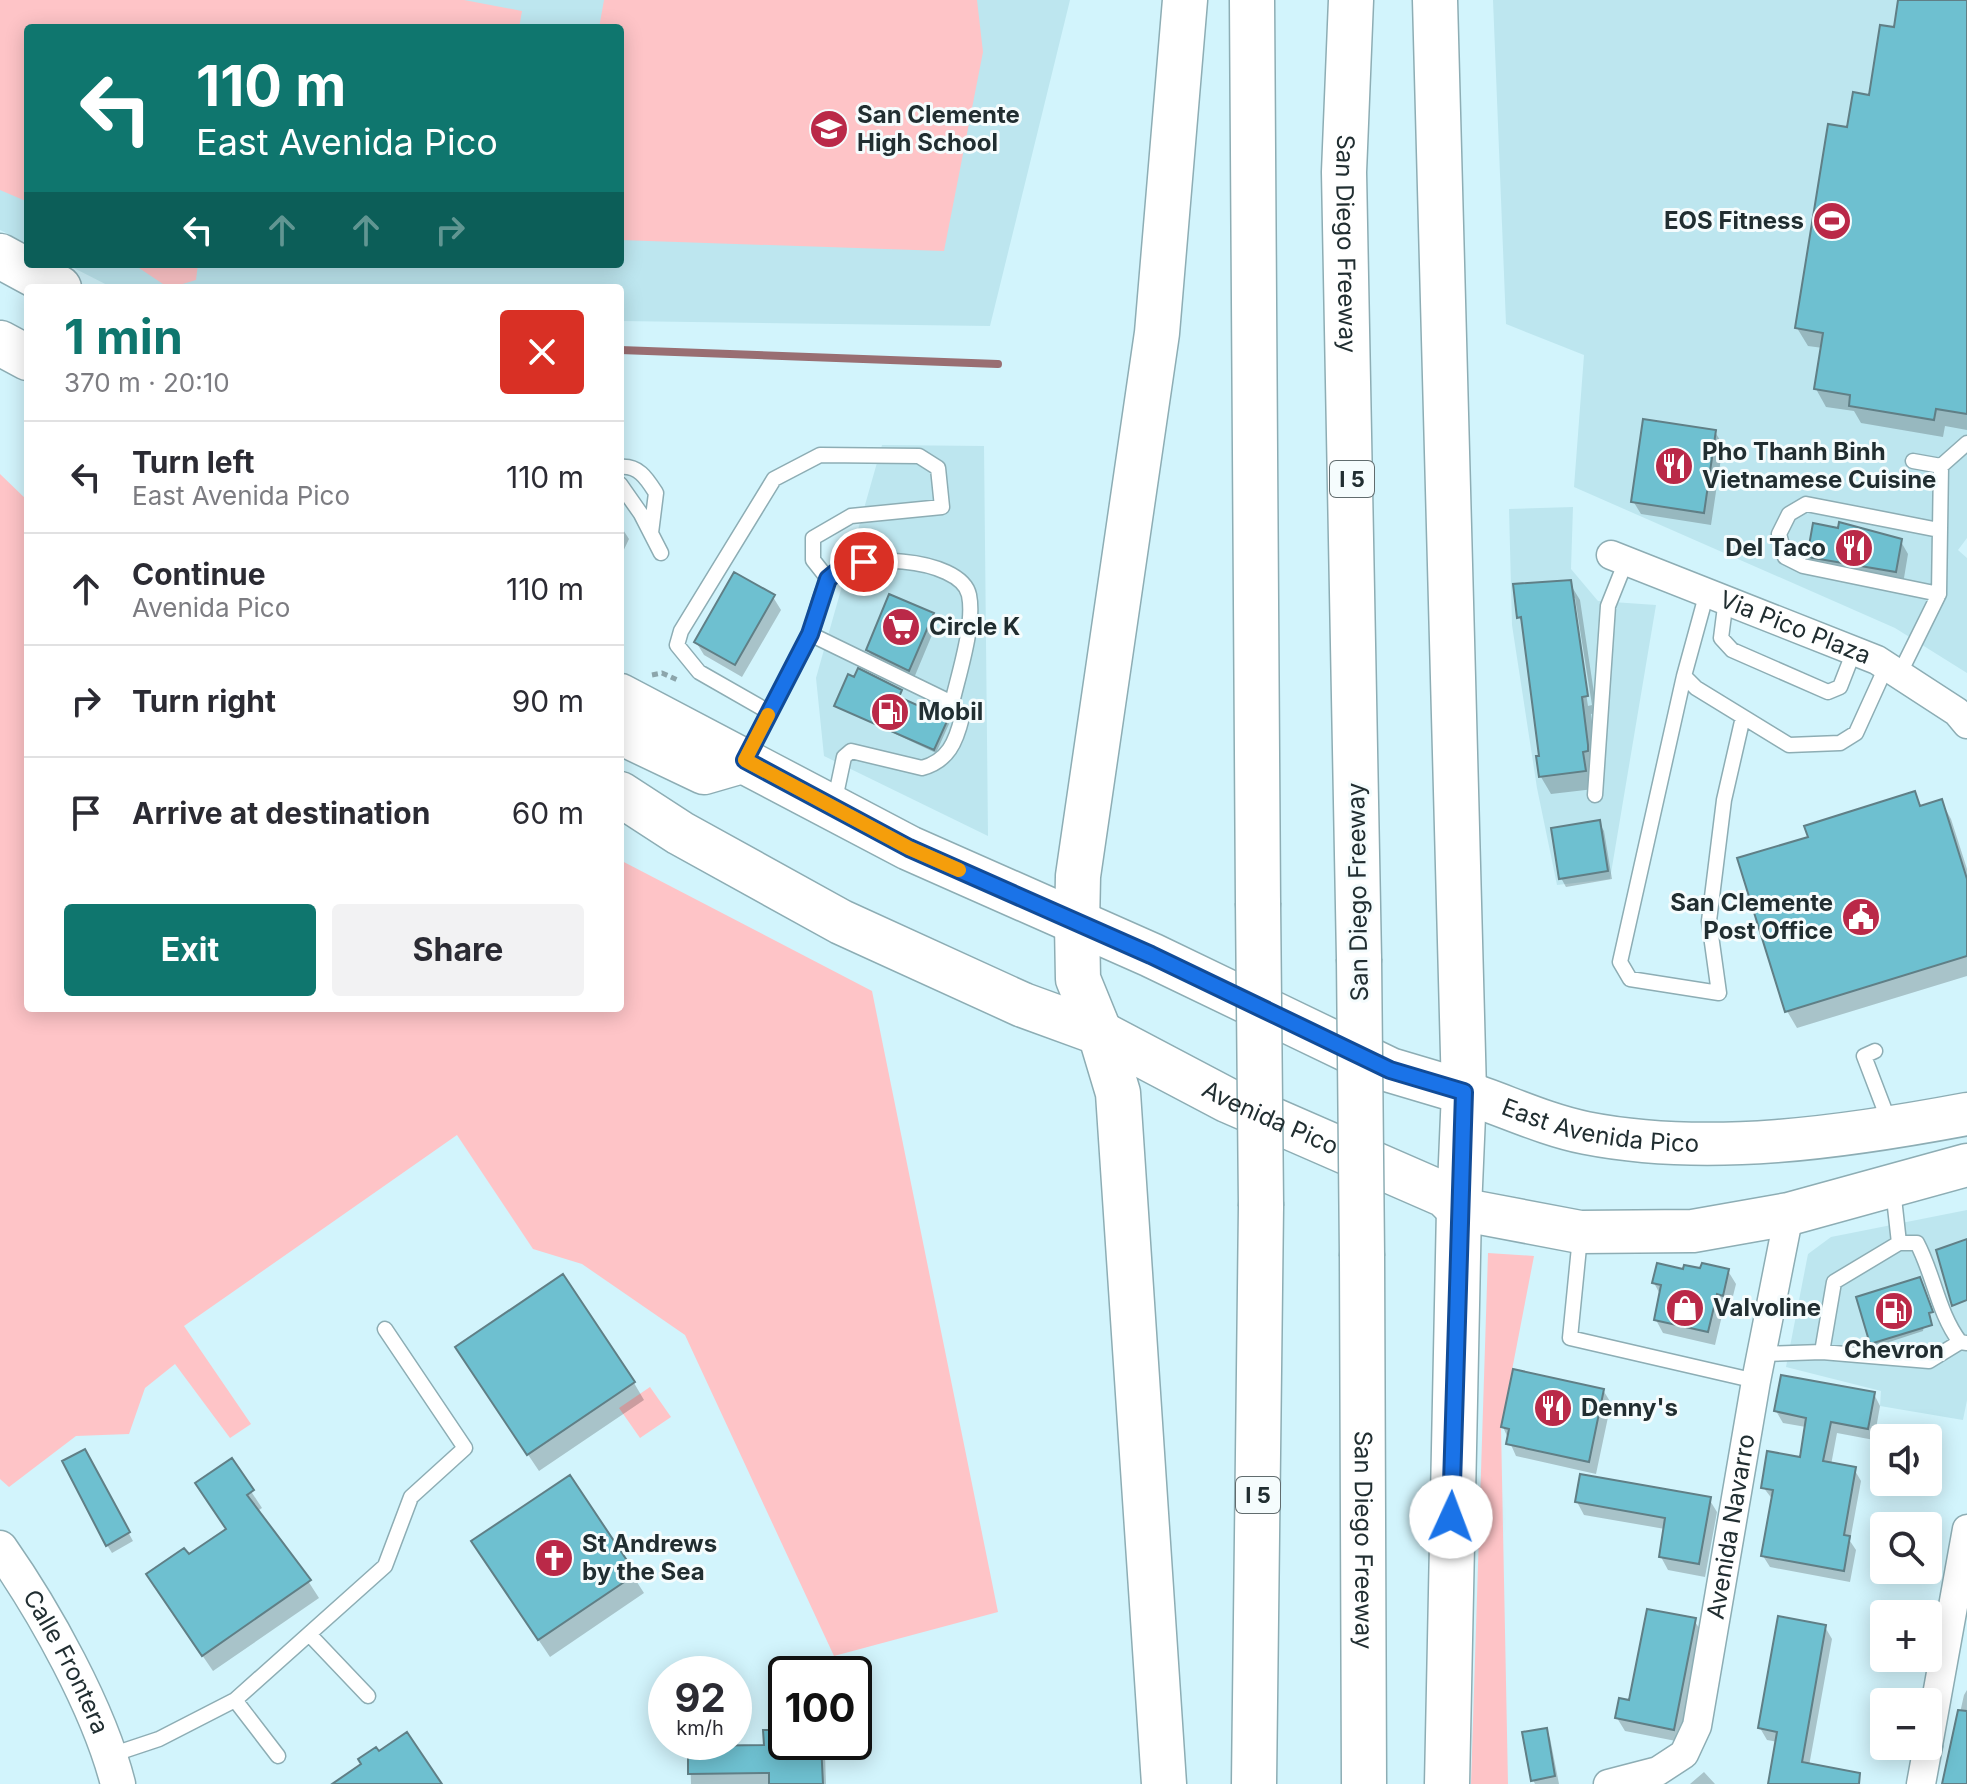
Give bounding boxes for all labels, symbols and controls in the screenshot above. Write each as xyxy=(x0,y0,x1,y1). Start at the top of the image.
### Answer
text: 110 m xyxy=(196,52,346,120)
icon: left xyxy=(64,56,168,160)
place label: San Clemente High School xyxy=(857,100,1020,157)
school or university icon: San Clemente High School xyxy=(808,108,850,150)
text: East Avenida Pico xyxy=(196,120,498,164)
street label: San Diego Freeway xyxy=(1330,134,1362,353)
sports icon: EOS Fitness xyxy=(1811,200,1853,242)
place label: EOS Fitness xyxy=(1664,206,1804,235)
icon: left xyxy=(176,208,220,252)
icon: ahead xyxy=(260,208,304,252)
icon: ahead xyxy=(344,208,388,252)
icon: right xyxy=(428,208,472,252)
text: 1 min xyxy=(64,307,183,366)
button: close xyxy=(500,310,584,394)
text: 370 m · 20:10 xyxy=(64,367,230,398)
place label: Pho Thanh Binh Vietnamese Cuisine xyxy=(1702,437,1936,494)
text: Turn left xyxy=(132,444,254,480)
restaurant icon: Pho Thanh Binh Vietnamese Cuisine xyxy=(1653,445,1695,487)
icon: left xyxy=(64,455,108,499)
text: 110 m xyxy=(506,459,584,495)
road number: I 5 xyxy=(1330,461,1374,497)
text: East Avenida Pico xyxy=(132,480,350,511)
restaurant icon: Del Taco xyxy=(1833,527,1875,569)
pin xyxy=(830,528,898,596)
place label: Del Taco xyxy=(1725,533,1826,562)
icon: arrive xyxy=(842,540,886,584)
text: Continue xyxy=(132,556,266,592)
icon: ahead xyxy=(64,567,108,611)
text: 110 m xyxy=(506,571,584,607)
street label: Via Pico Plaza xyxy=(1716,584,1875,670)
text: Avenida Pico xyxy=(132,592,290,623)
supermarket icon: Circle K xyxy=(880,606,922,648)
place label: Circle K xyxy=(929,612,1020,641)
icon: right xyxy=(64,679,108,723)
text: Turn right xyxy=(132,683,276,719)
text: 90 m xyxy=(512,683,584,719)
fuel station icon: Mobil xyxy=(869,691,911,733)
place label: Mobil xyxy=(918,697,983,726)
street label: San Diego Freeway xyxy=(1341,782,1374,1002)
icon: arrive xyxy=(64,791,108,835)
text: Arrive at destination xyxy=(132,795,430,831)
text: 60 m xyxy=(512,795,584,831)
place label: San Clemente Post Office xyxy=(1670,888,1833,945)
public building icon: San Clemente Post Office xyxy=(1840,896,1882,938)
button: Exit xyxy=(64,904,316,996)
button: Share xyxy=(332,904,584,996)
street label: Avenida Pico xyxy=(1197,1075,1343,1161)
street label: East Avenida Pico xyxy=(1498,1092,1699,1158)
shop icon: Valvoline xyxy=(1664,1287,1706,1329)
fuel station icon: Chevron xyxy=(1873,1290,1915,1332)
place label: Valvoline xyxy=(1713,1293,1821,1322)
place label: Chevron xyxy=(1844,1335,1944,1364)
restaurant icon: Denny's xyxy=(1532,1387,1574,1429)
place label: Denny's xyxy=(1581,1393,1678,1422)
map controls xyxy=(1870,1424,1942,1760)
button: sound xyxy=(1870,1424,1942,1496)
street label: San Diego Freeway xyxy=(1349,1431,1378,1649)
street label: Avenida Navarro xyxy=(1701,1432,1761,1621)
position arrow xyxy=(1409,1475,1493,1559)
road number: I 5 xyxy=(1236,1477,1280,1513)
button: search xyxy=(1870,1512,1942,1584)
place label: St Andrews by the Sea xyxy=(582,1529,717,1586)
church icon: St Andrews by the Sea xyxy=(533,1537,575,1579)
street label: Calle Frontera xyxy=(17,1584,115,1738)
button: + xyxy=(1870,1600,1942,1672)
speed limit sign: 100 xyxy=(768,1656,872,1760)
text: 92 xyxy=(674,1673,726,1722)
button: − xyxy=(1870,1688,1942,1760)
text: km/h xyxy=(676,1716,724,1740)

